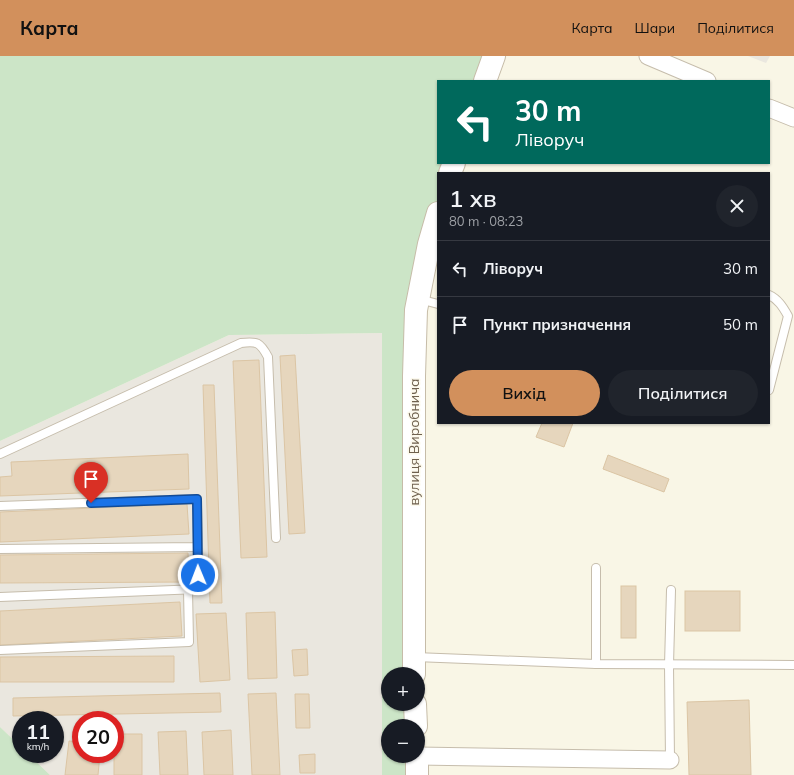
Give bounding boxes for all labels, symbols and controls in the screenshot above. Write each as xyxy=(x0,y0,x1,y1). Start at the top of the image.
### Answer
text: Карта xyxy=(20,16,78,40)
text: Карта xyxy=(571,19,613,37)
text: Шари xyxy=(635,19,675,37)
text: Поділитися xyxy=(697,19,774,37)
text: 30 m xyxy=(515,93,581,128)
icon: left xyxy=(449,96,501,148)
text: Ліворуч xyxy=(515,128,584,151)
text: 1 хв xyxy=(449,183,497,213)
button: close xyxy=(716,185,758,227)
text: 80 m · 08:23 xyxy=(449,213,523,229)
icon: left xyxy=(449,258,471,280)
text: Ліворуч xyxy=(483,259,543,278)
text: 30 m xyxy=(723,259,758,278)
icon: arrive xyxy=(449,314,471,336)
text: Пункт призначення xyxy=(483,315,631,334)
text: 50 m xyxy=(723,315,758,334)
button: Вихід xyxy=(449,370,600,416)
button: Поділитися xyxy=(608,370,758,416)
street label: вулиця Виробнича xyxy=(405,378,423,506)
pin xyxy=(74,462,108,503)
icon: arrive xyxy=(80,468,102,490)
position arrow xyxy=(177,554,219,596)
map controls xyxy=(381,667,425,763)
button: + xyxy=(381,667,425,711)
speed limit sign: 20 xyxy=(72,711,124,763)
text: 11 xyxy=(26,719,50,744)
button: − xyxy=(381,719,425,763)
text: km/h xyxy=(27,740,49,753)

